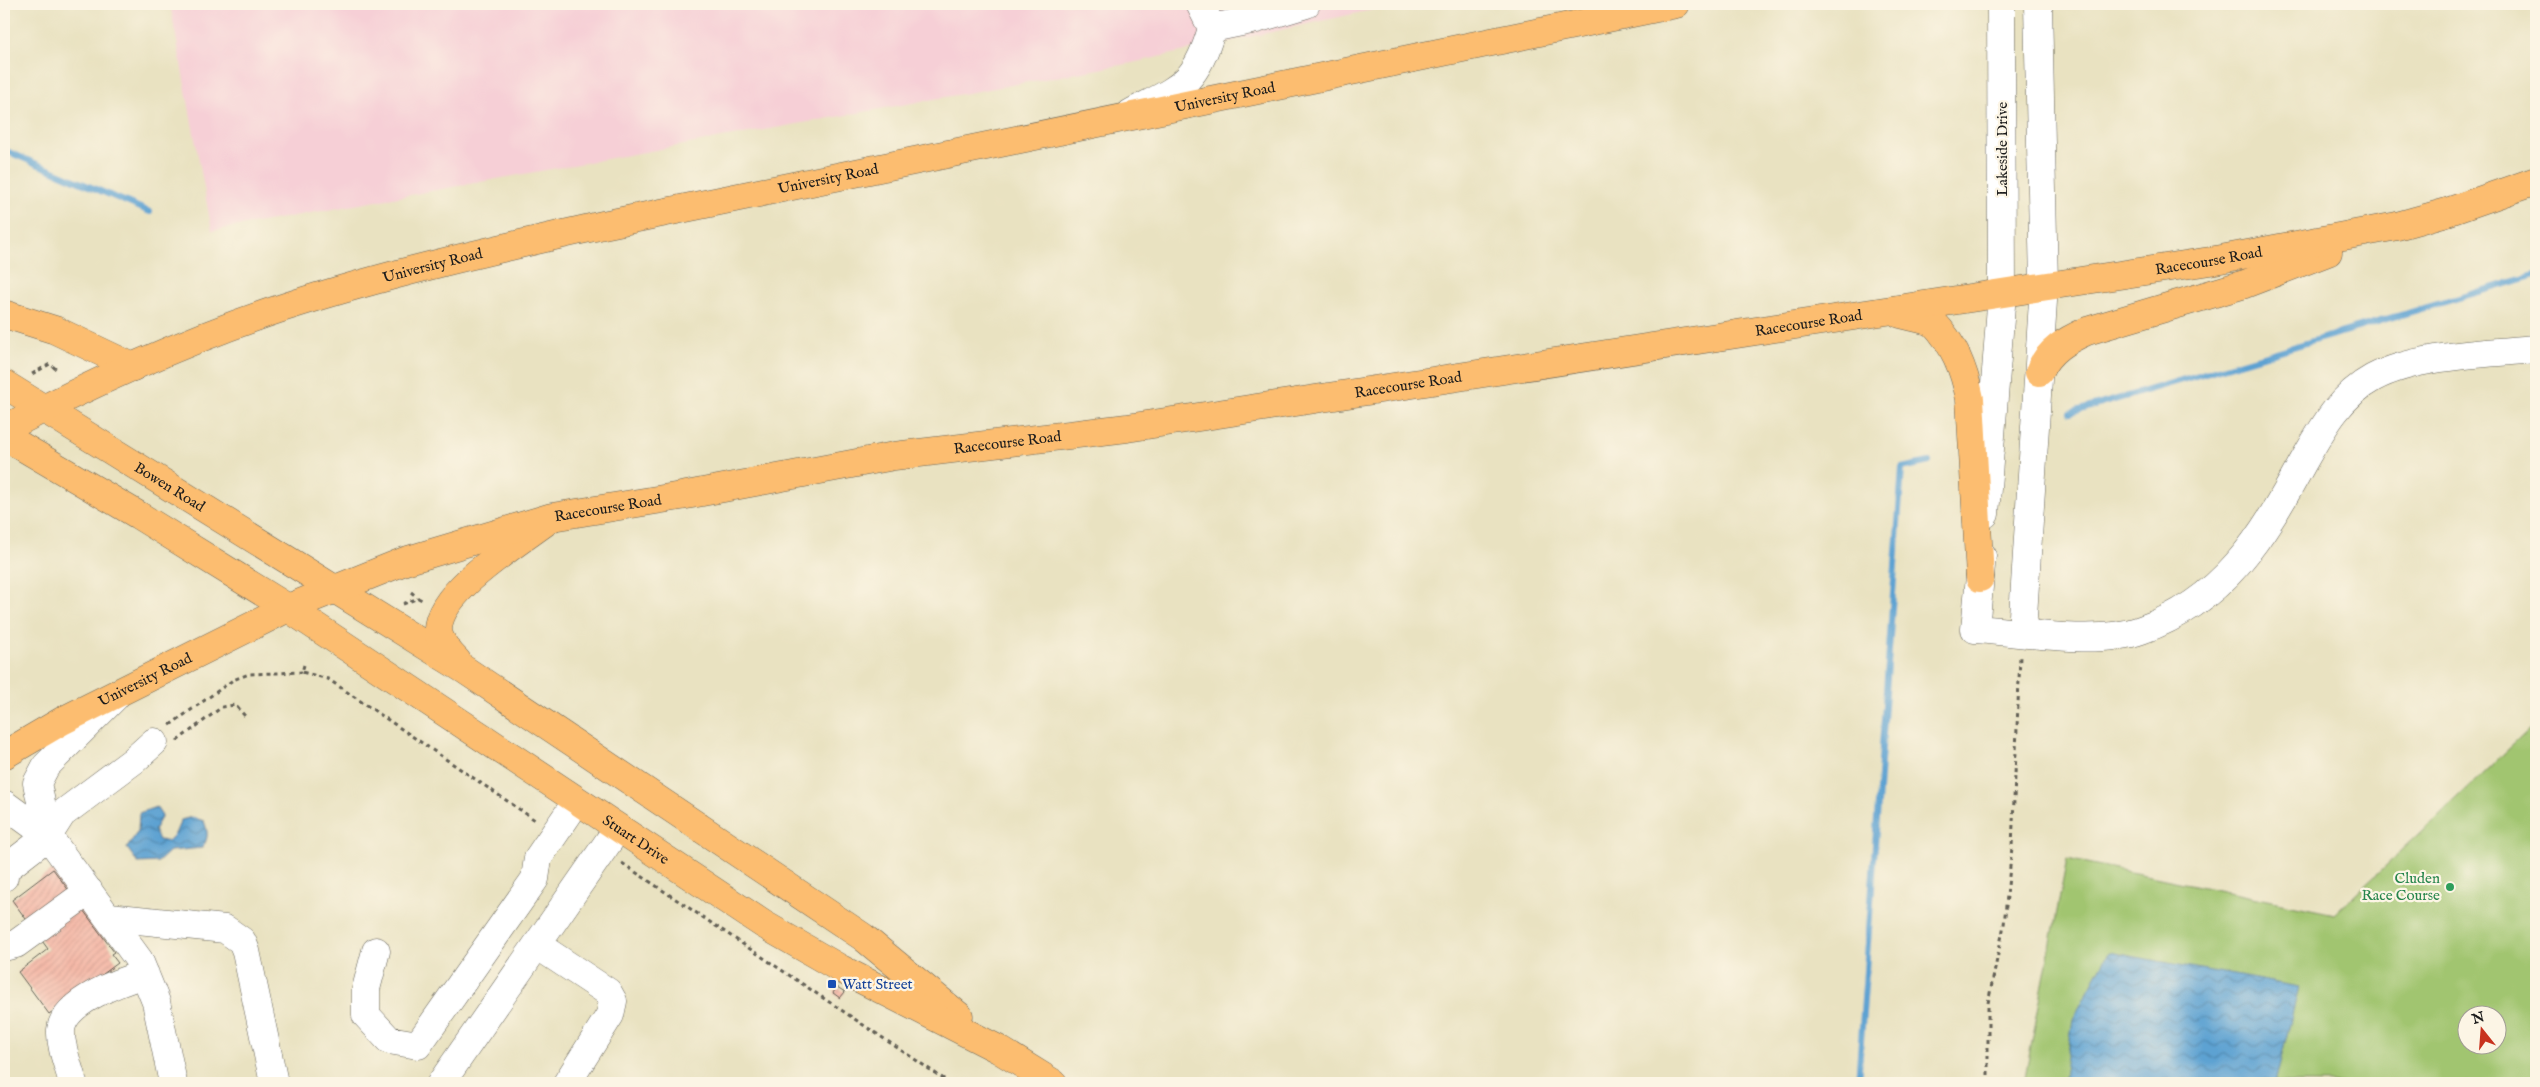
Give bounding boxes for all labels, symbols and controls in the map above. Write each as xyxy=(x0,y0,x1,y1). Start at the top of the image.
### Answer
street label: University Road xyxy=(1173,78,1278,117)
street label: Lakeside Drive xyxy=(1993,102,2012,196)
street label: University Road xyxy=(776,159,881,199)
street label: Racecourse Road xyxy=(2154,242,2265,279)
street label: University Road xyxy=(381,244,485,288)
street label: Racecourse Road xyxy=(1754,306,1864,341)
street label: Racecourse Road xyxy=(1353,367,1464,403)
street label: Racecourse Road xyxy=(952,427,1063,459)
street label: Bowen Road xyxy=(131,458,209,517)
street label: Racecourse Road xyxy=(553,490,664,526)
street label: University Road xyxy=(95,648,196,711)
street label: Stuart Drive xyxy=(599,811,673,869)
place label: Cluden Race Course xyxy=(2361,869,2440,905)
marker: Cluden Race Course xyxy=(2444,881,2456,893)
place label: Watt Street xyxy=(842,975,913,994)
marker: Watt Street xyxy=(826,978,838,990)
north arrow xyxy=(2458,1004,2508,1054)
text: N xyxy=(2469,1008,2487,1029)

